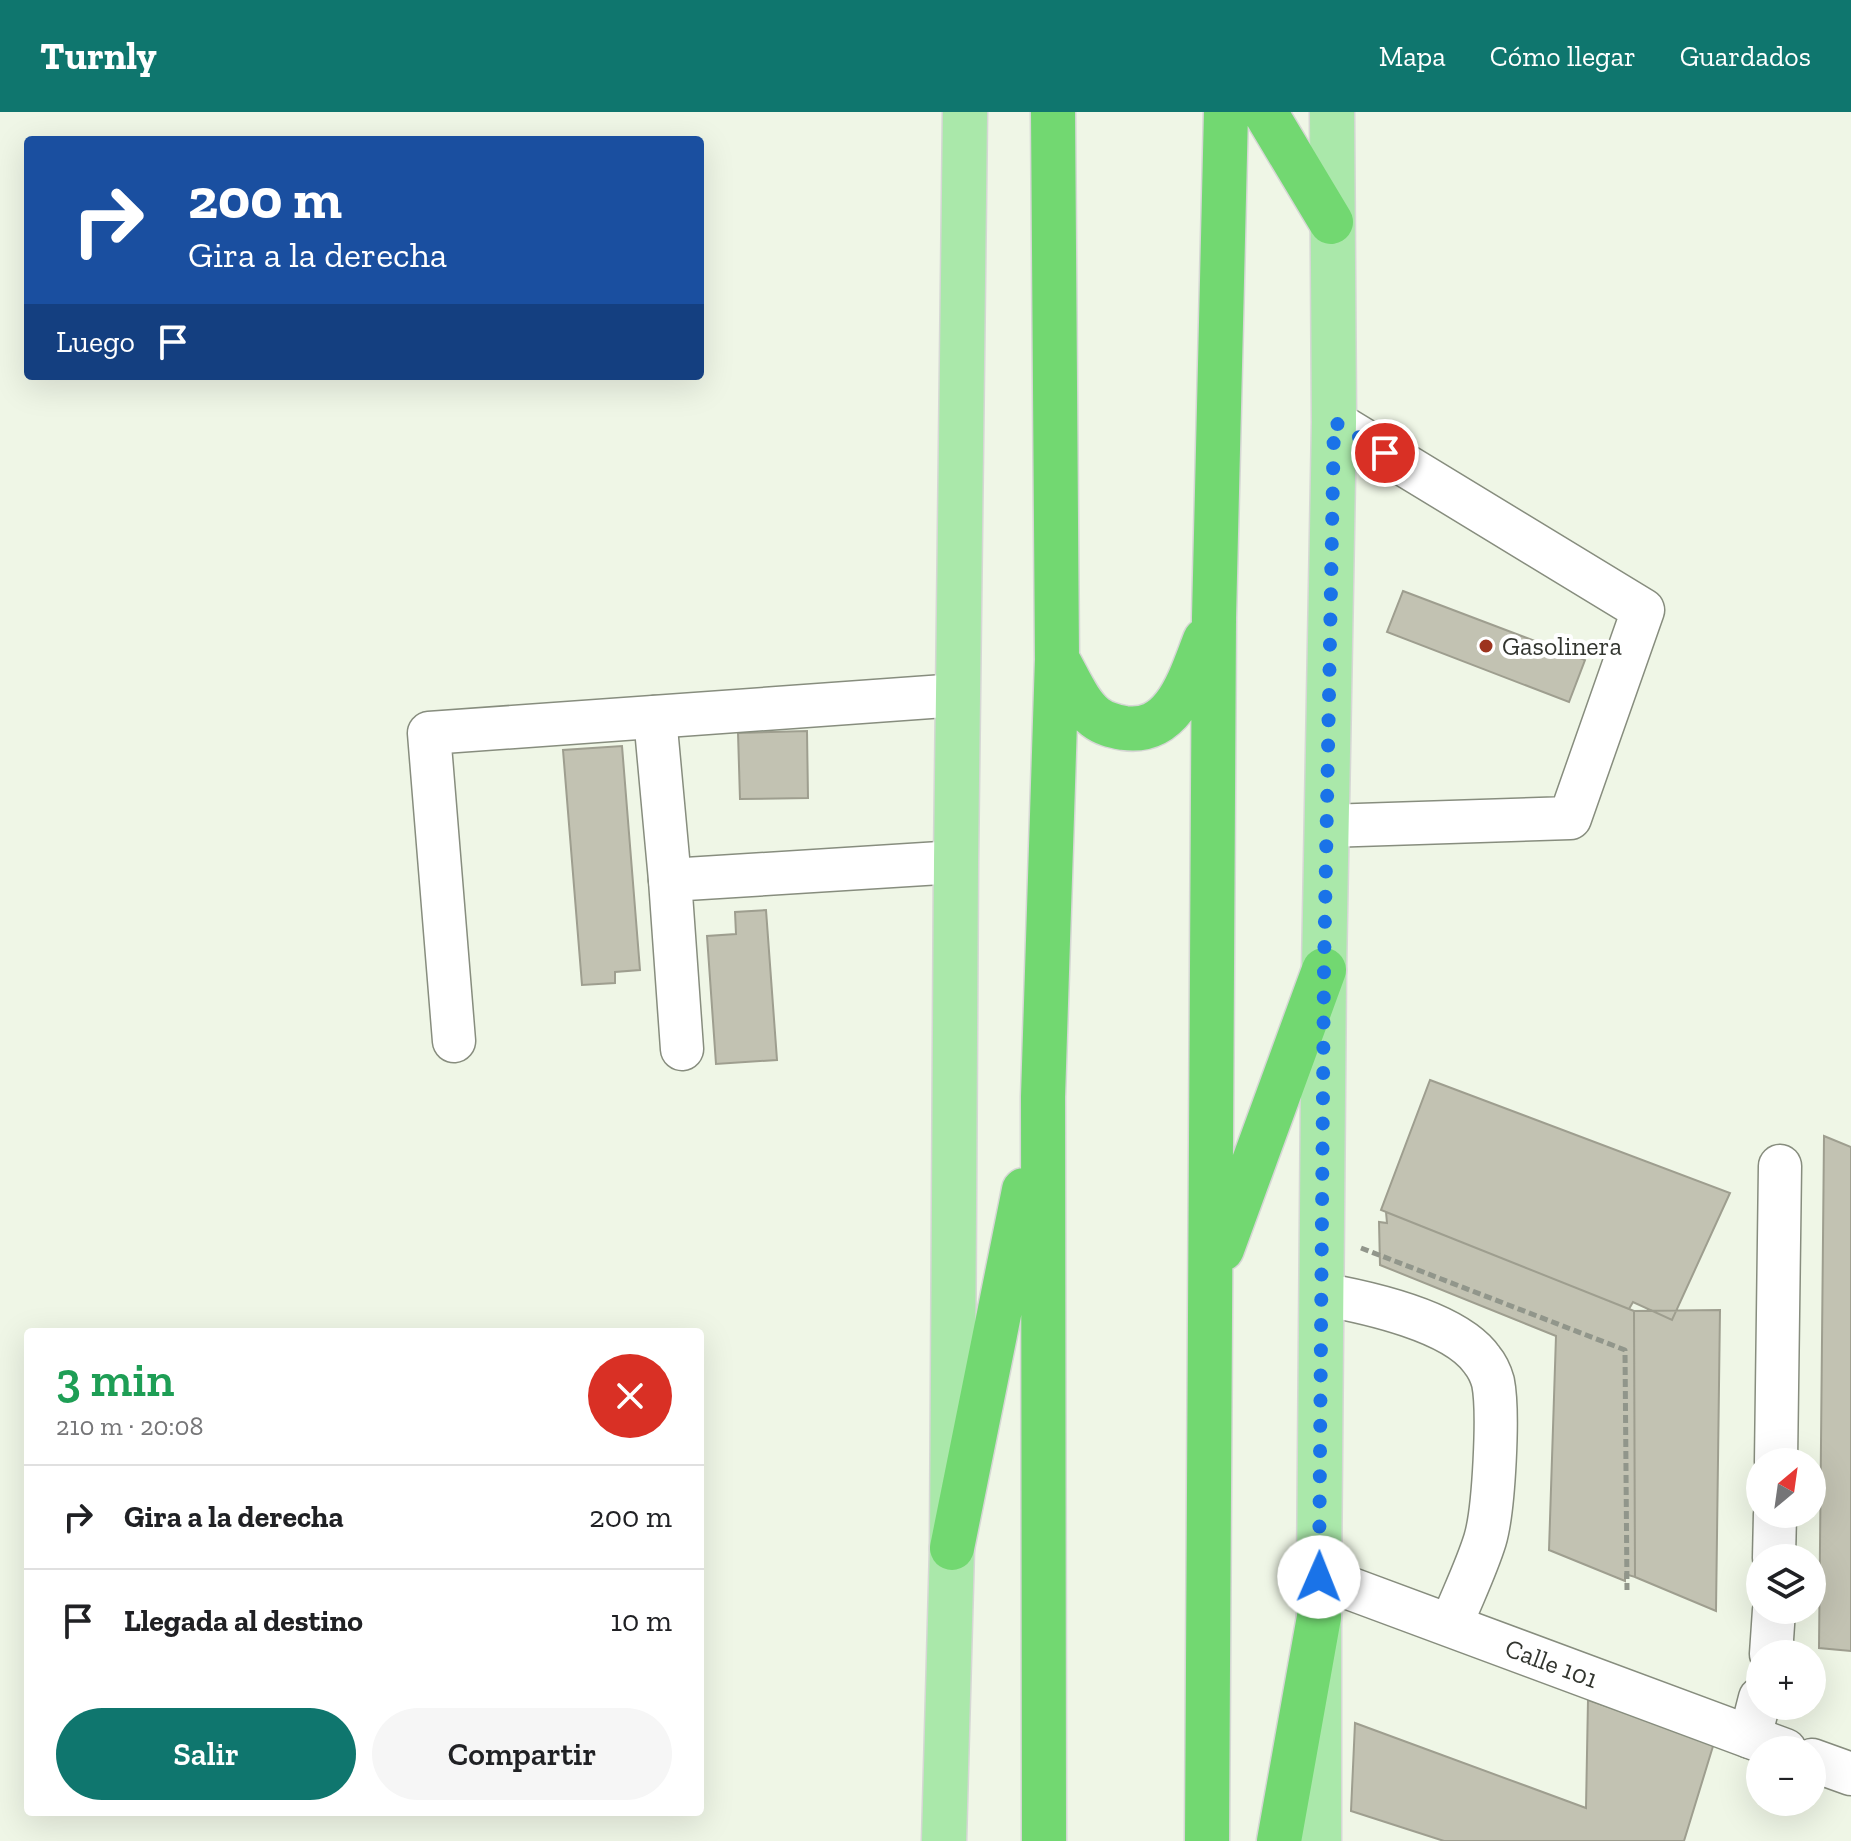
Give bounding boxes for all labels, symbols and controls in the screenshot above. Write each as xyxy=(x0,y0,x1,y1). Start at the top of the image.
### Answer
text: Turnly xyxy=(40,33,157,79)
text: Mapa xyxy=(1379,40,1446,73)
text: Cómo llegar xyxy=(1490,40,1636,73)
text: Guardados xyxy=(1680,40,1811,73)
text: 200 m xyxy=(188,165,342,232)
icon: right xyxy=(56,168,160,272)
text: Gira a la derecha xyxy=(188,233,447,276)
icon: arrive xyxy=(151,320,195,364)
text: Luego xyxy=(56,324,135,360)
pin xyxy=(1351,419,1419,487)
icon: arrive xyxy=(1363,431,1407,475)
place label: Gasolinera xyxy=(1502,630,1622,662)
marker: Gasolinera xyxy=(1477,637,1495,655)
text: 3 min xyxy=(56,1351,174,1408)
button: close xyxy=(588,1354,672,1438)
text: 210 m · 20:08 xyxy=(56,1410,203,1442)
north arrow xyxy=(1746,1448,1826,1528)
map controls xyxy=(1746,1448,1826,1816)
icon: right xyxy=(56,1495,100,1539)
text: Gira a la derecha xyxy=(124,1499,344,1535)
text: 200 m xyxy=(589,1499,672,1535)
position arrow xyxy=(1277,1535,1361,1619)
button: layers xyxy=(1746,1544,1826,1624)
icon: arrive xyxy=(56,1599,100,1643)
text: Llegada al destino xyxy=(124,1603,363,1639)
text: 10 m xyxy=(610,1603,672,1639)
street label: Calle 101 xyxy=(1501,1632,1602,1695)
button: + xyxy=(1746,1640,1826,1720)
button: Salir xyxy=(56,1708,356,1800)
button: Compartir xyxy=(372,1708,672,1800)
button: − xyxy=(1746,1736,1826,1816)

